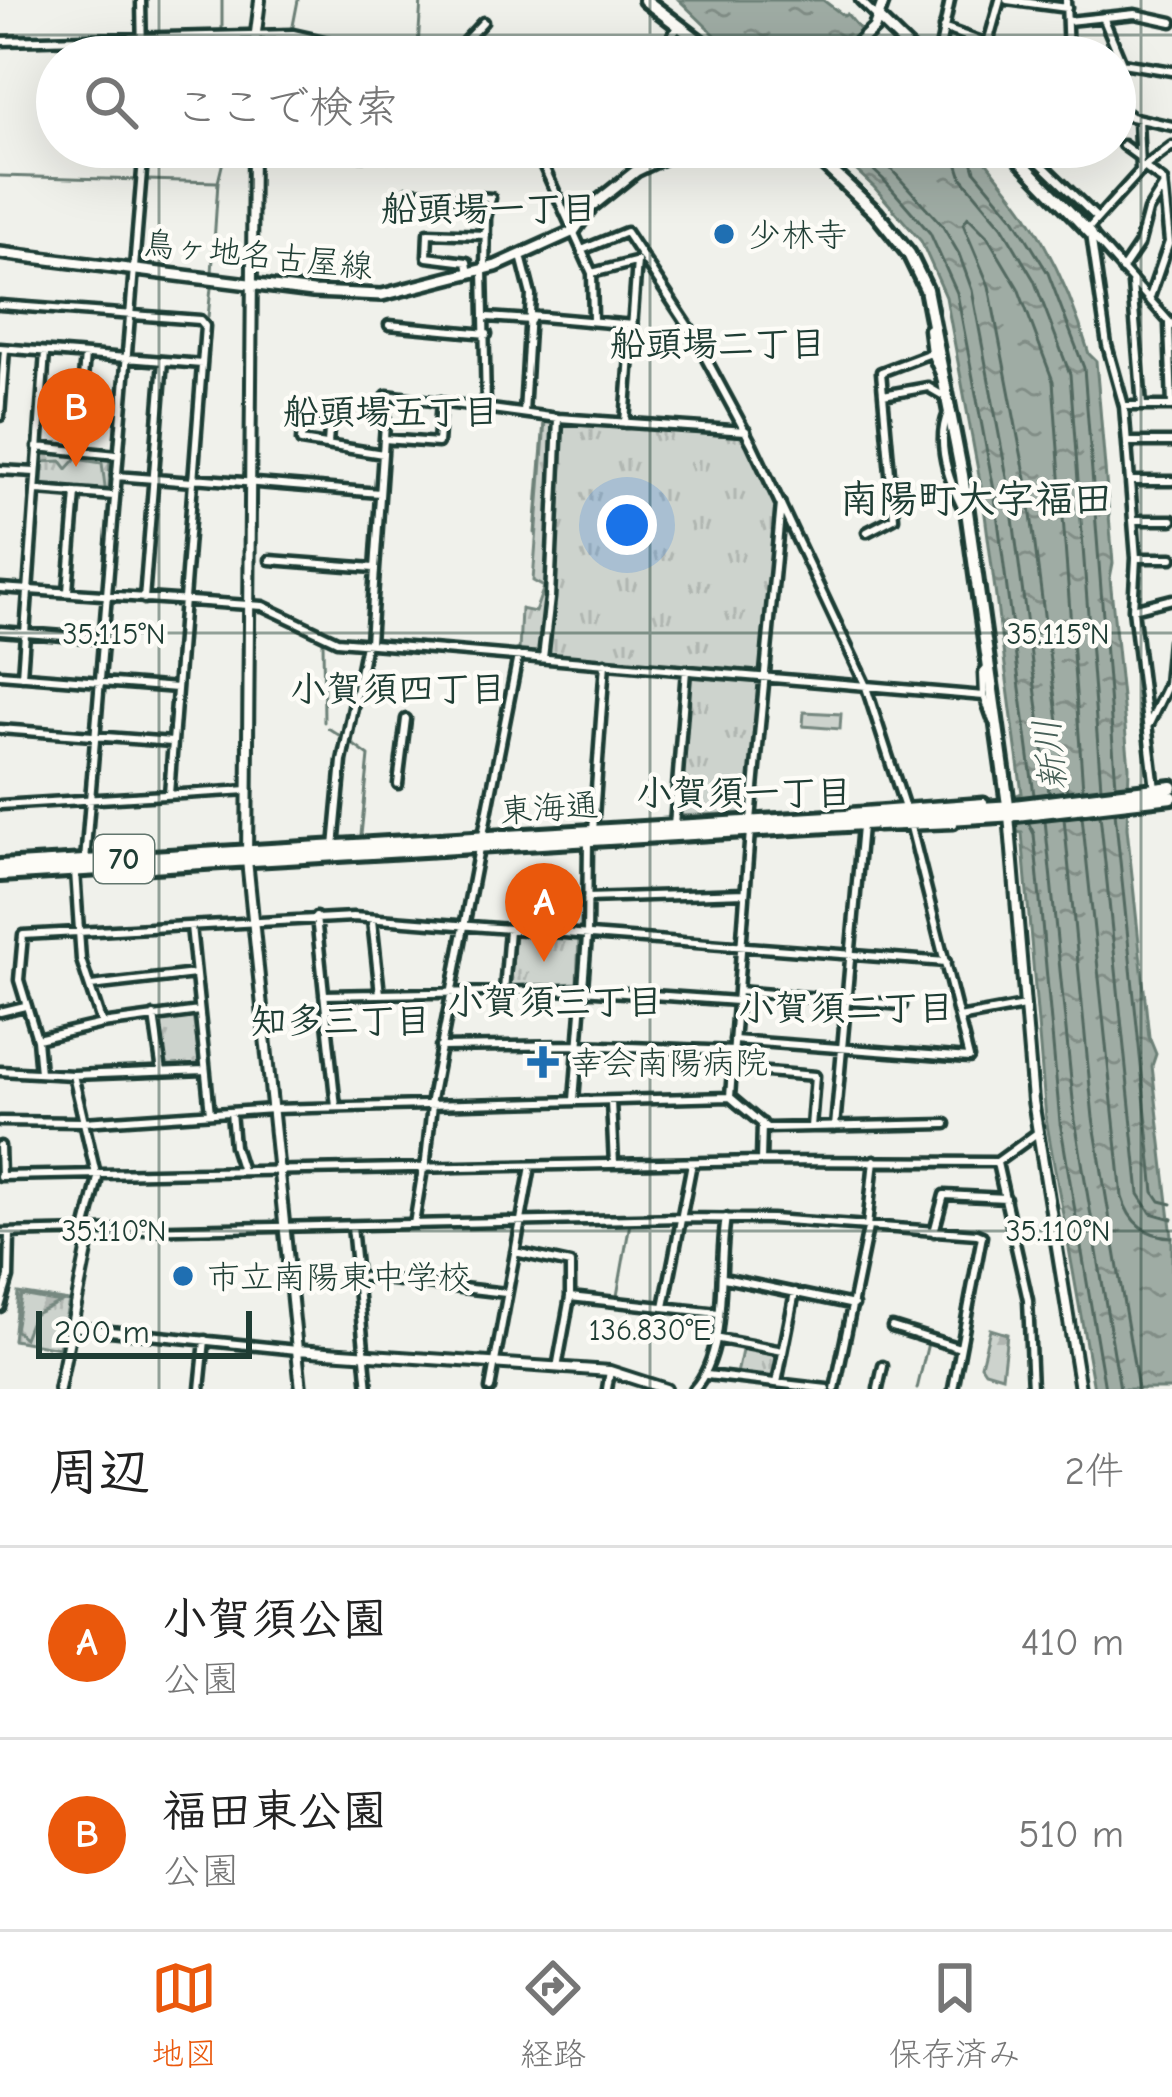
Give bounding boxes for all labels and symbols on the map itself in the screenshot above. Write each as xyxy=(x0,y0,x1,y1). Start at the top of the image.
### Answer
district label: 船頭場一丁目 xyxy=(381,189,597,230)
place label: 少林寺 xyxy=(748,216,847,254)
marker: 少林寺 xyxy=(711,221,737,247)
street label: 鳥ヶ地名古屋線 xyxy=(141,224,375,286)
district label: 船頭場二丁目 xyxy=(610,324,826,365)
pin: B xyxy=(37,368,115,467)
district label: 船頭場五丁目 xyxy=(283,392,499,433)
district label: 南陽町大字福田 xyxy=(839,477,1113,522)
your location xyxy=(597,495,657,555)
text: 35.115°N xyxy=(62,617,166,652)
text: 35.115°N xyxy=(1006,617,1110,652)
district label: 小賀須四丁目 xyxy=(290,669,506,710)
water label: 新川 xyxy=(1026,717,1075,793)
district label: 小賀須一丁目 xyxy=(636,773,852,814)
street label: 東海通 xyxy=(498,786,600,830)
road number: 70 xyxy=(94,835,154,883)
pin: A xyxy=(505,863,583,962)
district label: 小賀須三丁目 xyxy=(447,982,663,1023)
district label: 小賀須二丁目 xyxy=(738,988,954,1029)
district label: 知多三丁目 xyxy=(251,1001,431,1042)
place label: 幸会南陽病院 xyxy=(570,1044,768,1082)
marker: 幸会南陽病院 xyxy=(527,1046,559,1078)
text: 35.110°N xyxy=(61,1214,167,1249)
text: 35.110°N xyxy=(1005,1214,1111,1249)
place label: 市立南陽東中学校 xyxy=(207,1258,471,1296)
marker: 市立南陽東中学校 xyxy=(170,1263,196,1289)
scale bar xyxy=(36,1305,252,1358)
text: 136.830°E xyxy=(589,1313,711,1348)

